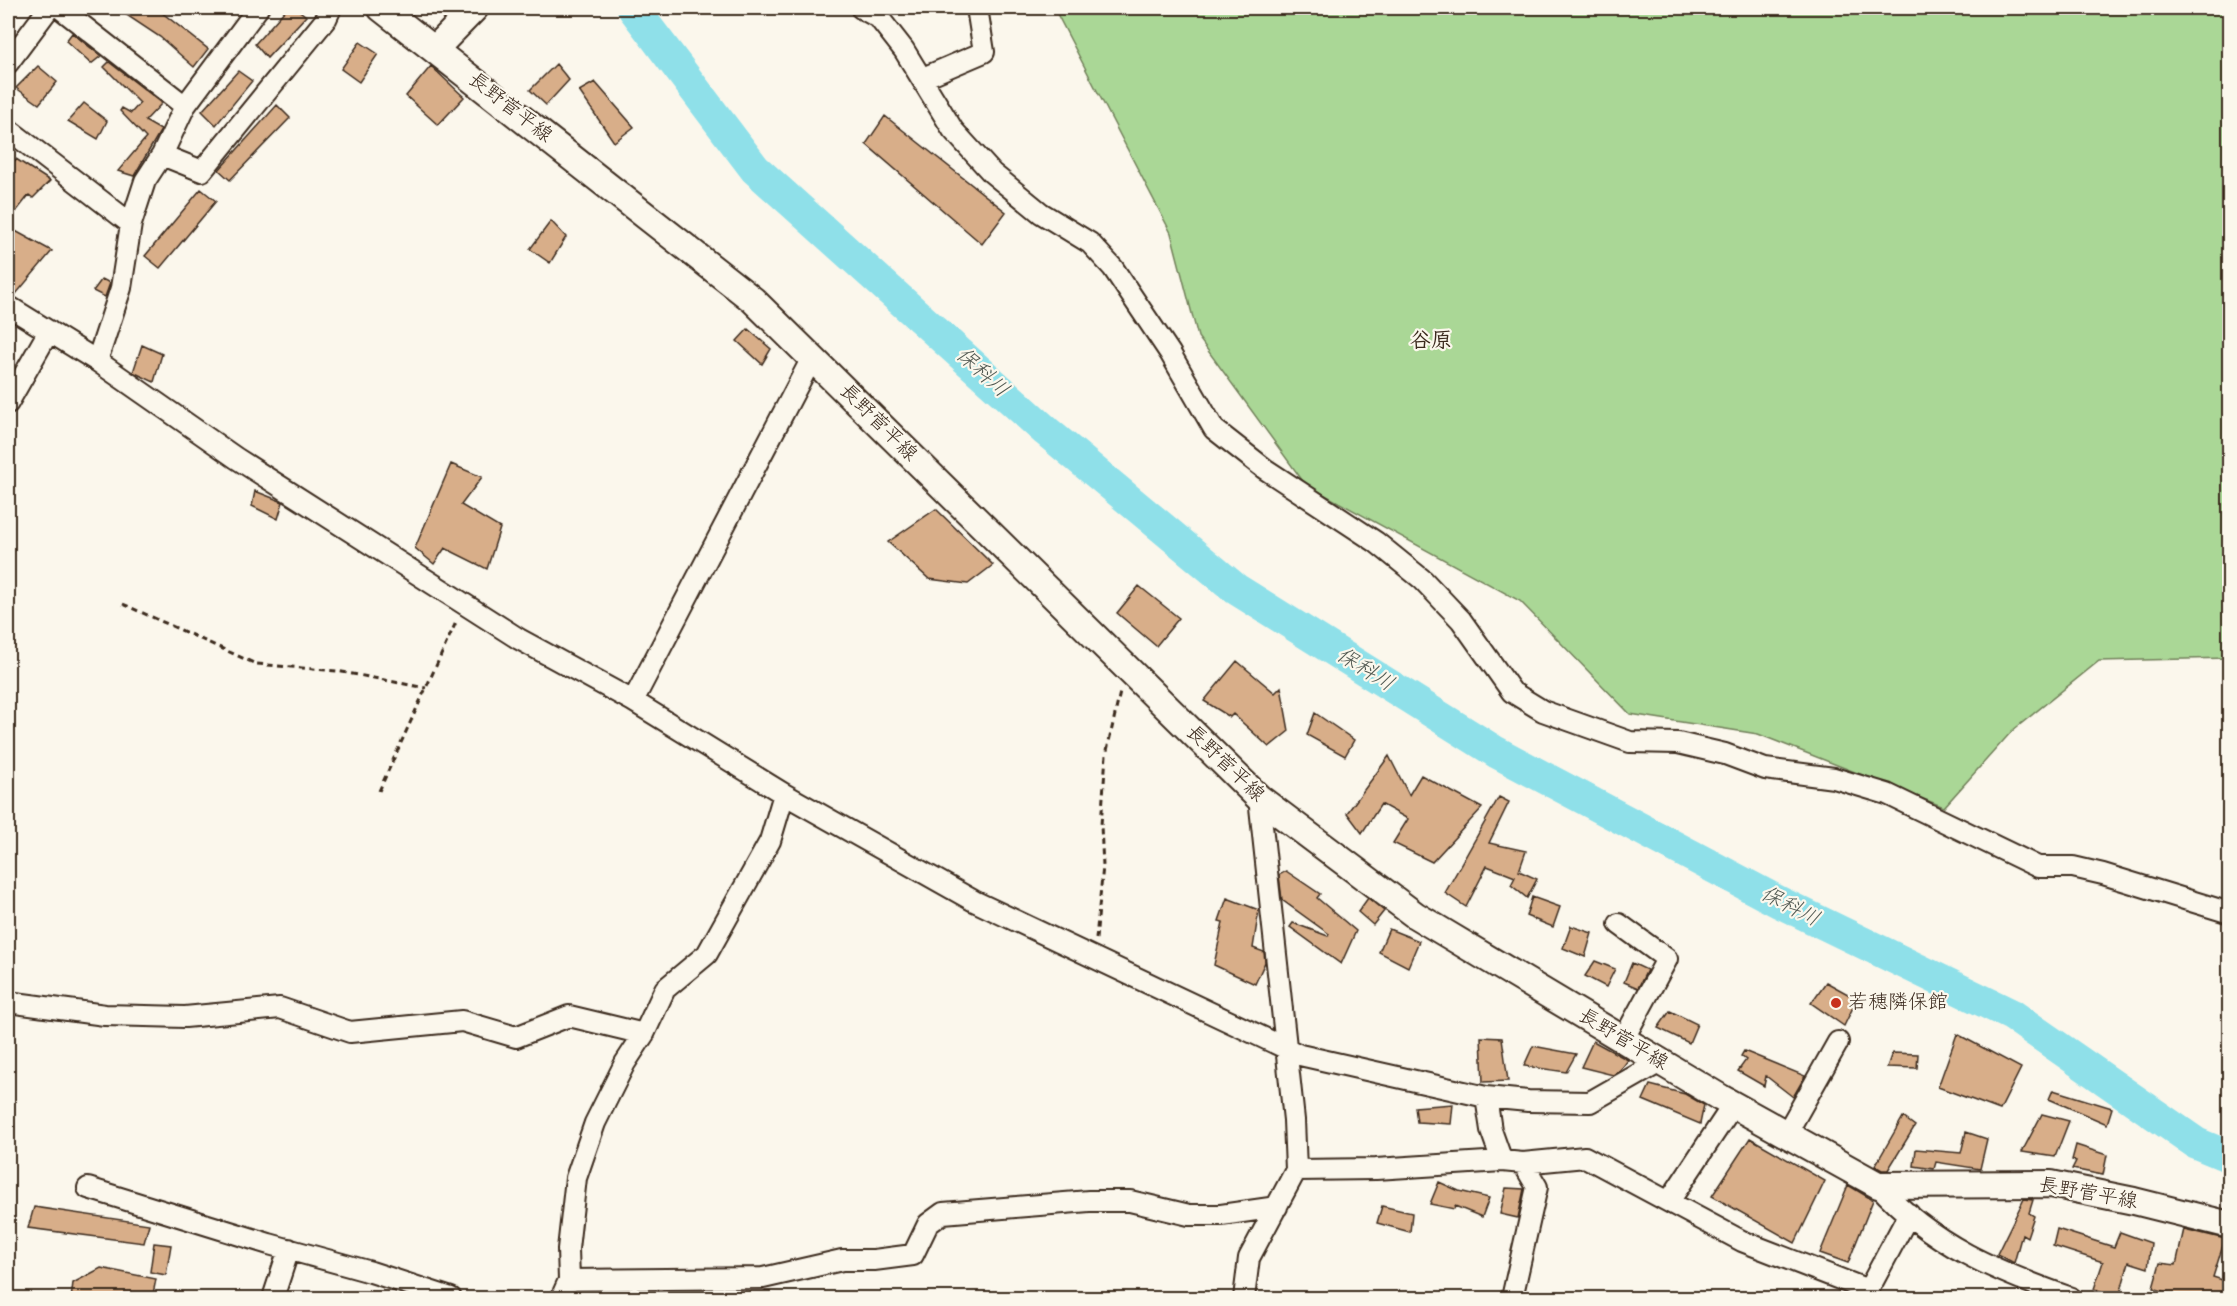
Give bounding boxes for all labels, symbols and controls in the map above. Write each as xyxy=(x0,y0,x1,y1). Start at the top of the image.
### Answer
street label: 長野菅平線 xyxy=(461,65,559,151)
district label: 谷原 xyxy=(1410,325,1452,358)
water label: 保科川 xyxy=(948,340,1016,406)
street label: 長野菅平線 xyxy=(831,376,925,470)
water label: 保科川 xyxy=(1330,639,1400,701)
street label: 長野菅平線 xyxy=(1178,718,1272,810)
water label: 保科川 xyxy=(1754,878,1826,936)
place label: 若穂隣保館 xyxy=(1848,987,1948,1019)
marker: 若穂隣保館 xyxy=(1829,996,1843,1010)
street label: 長野菅平線 xyxy=(1572,1001,1674,1079)
street label: 長野菅平線 xyxy=(2036,1170,2140,1218)

